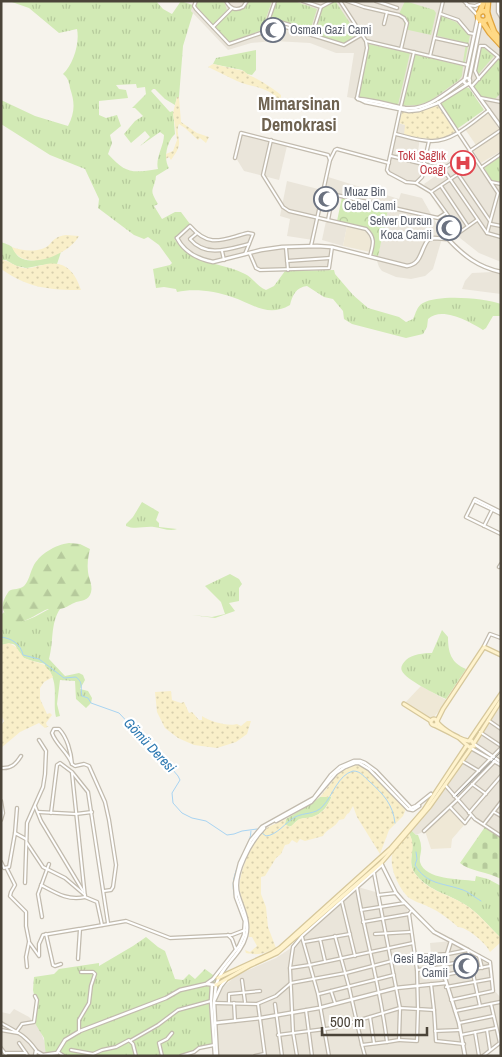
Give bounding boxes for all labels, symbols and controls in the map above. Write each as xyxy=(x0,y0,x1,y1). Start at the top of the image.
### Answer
mosque icon: Osman Gazi Cami xyxy=(260,17,286,43)
place label: Osman Gazi Cami xyxy=(290,22,371,38)
district label: Mimarsinan Demokrasi xyxy=(258,91,340,137)
place label: Toki Sağlık Ocağı xyxy=(398,148,446,178)
hospital icon: Toki Sağlık Ocağı xyxy=(450,150,476,176)
place label: Muaz Bin Cebel Cami xyxy=(344,184,396,214)
mosque icon: Muaz Bin Cebel Cami xyxy=(313,186,339,212)
place label: Selver Dursun Koca Camii xyxy=(370,213,432,243)
mosque icon: Selver Dursun Koca Camii xyxy=(436,215,462,241)
water label: Gömü Deresi xyxy=(120,714,180,777)
place label: Gesi Bağları Camii xyxy=(393,951,448,981)
mosque icon: Gesi Bağları Camii xyxy=(453,953,479,979)
scale bar xyxy=(322,1004,427,1036)
text: 500 m xyxy=(330,1011,364,1032)

